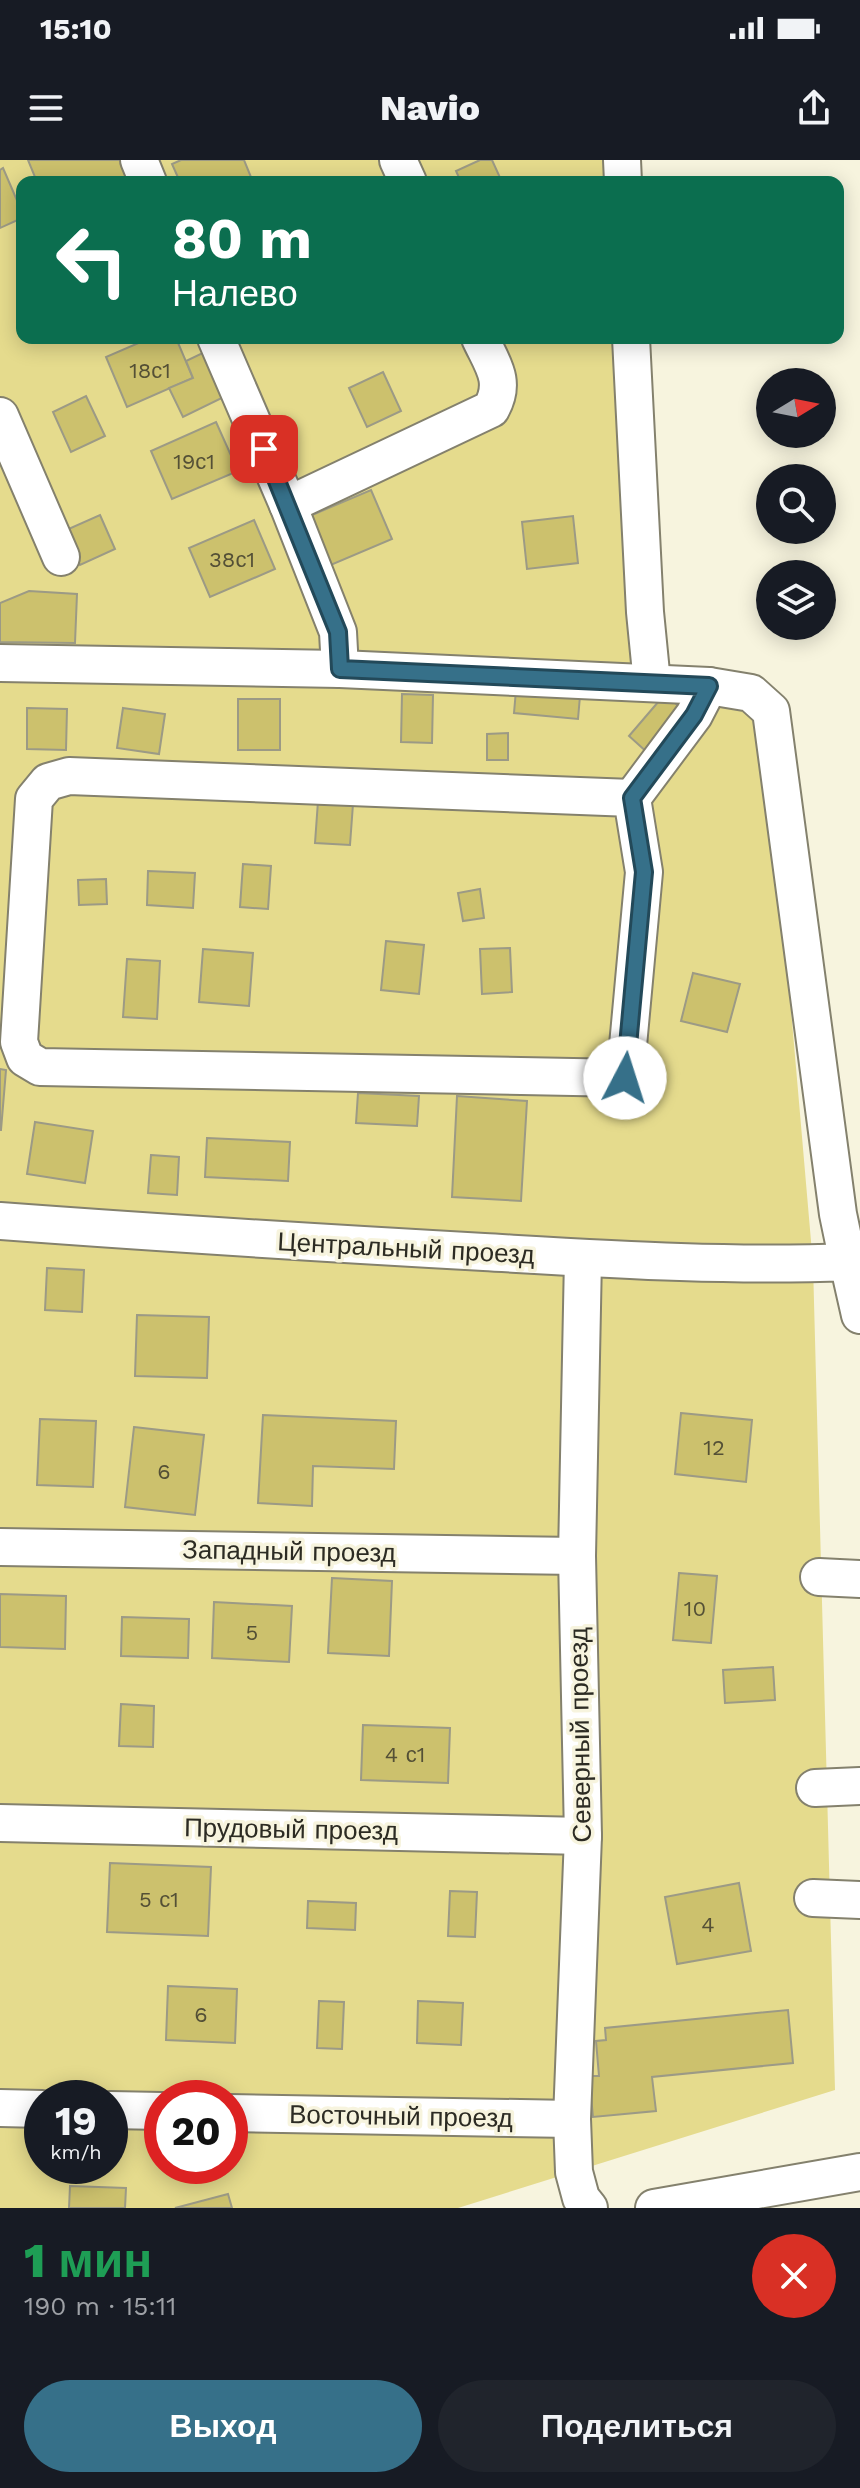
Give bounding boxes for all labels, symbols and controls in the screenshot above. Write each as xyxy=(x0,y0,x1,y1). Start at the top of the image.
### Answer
text: 15:10 xyxy=(40,11,112,46)
icon: menu xyxy=(24,86,68,130)
icon: share xyxy=(792,86,836,130)
text: Navio xyxy=(380,87,480,129)
text: 80 m xyxy=(172,206,312,272)
icon: left xyxy=(40,208,144,312)
text: Налево xyxy=(172,273,298,315)
house number: 18с1 xyxy=(129,358,171,383)
north arrow xyxy=(756,368,836,448)
map controls xyxy=(756,368,836,640)
pin xyxy=(230,415,298,483)
icon: arrive xyxy=(242,427,286,471)
house number: 19с1 xyxy=(173,449,215,474)
button: search xyxy=(756,464,836,544)
house number: 38с1 xyxy=(209,547,255,572)
button: layers xyxy=(756,560,836,640)
position arrow xyxy=(583,1036,667,1120)
street label: Центральный проезд xyxy=(277,1226,535,1270)
house number: 12 xyxy=(703,1435,725,1460)
house number: 6 xyxy=(157,1459,171,1484)
street label: Западный проезд xyxy=(182,1534,396,1568)
house number: 10 xyxy=(684,1596,706,1621)
house number: 5 xyxy=(246,1620,258,1645)
street label: Северный проезд xyxy=(563,1627,597,1843)
house number: 4 с1 xyxy=(385,1742,425,1767)
street label: Прудовый проезд xyxy=(184,1812,398,1846)
house number: 5 с1 xyxy=(139,1887,179,1912)
house number: 4 xyxy=(701,1912,715,1937)
house number: 6 xyxy=(194,2002,208,2027)
speed limit sign: 20 xyxy=(144,2080,248,2184)
text: 19 xyxy=(55,2098,97,2145)
street label: Восточный проезд xyxy=(289,2099,513,2133)
text: km/h xyxy=(50,2140,102,2164)
text: 1 мин xyxy=(24,2232,152,2289)
button: close xyxy=(752,2234,836,2318)
text: 190 m · 15:11 xyxy=(24,2291,176,2321)
button: Выход xyxy=(24,2380,422,2472)
button: Поделиться xyxy=(438,2380,836,2472)

